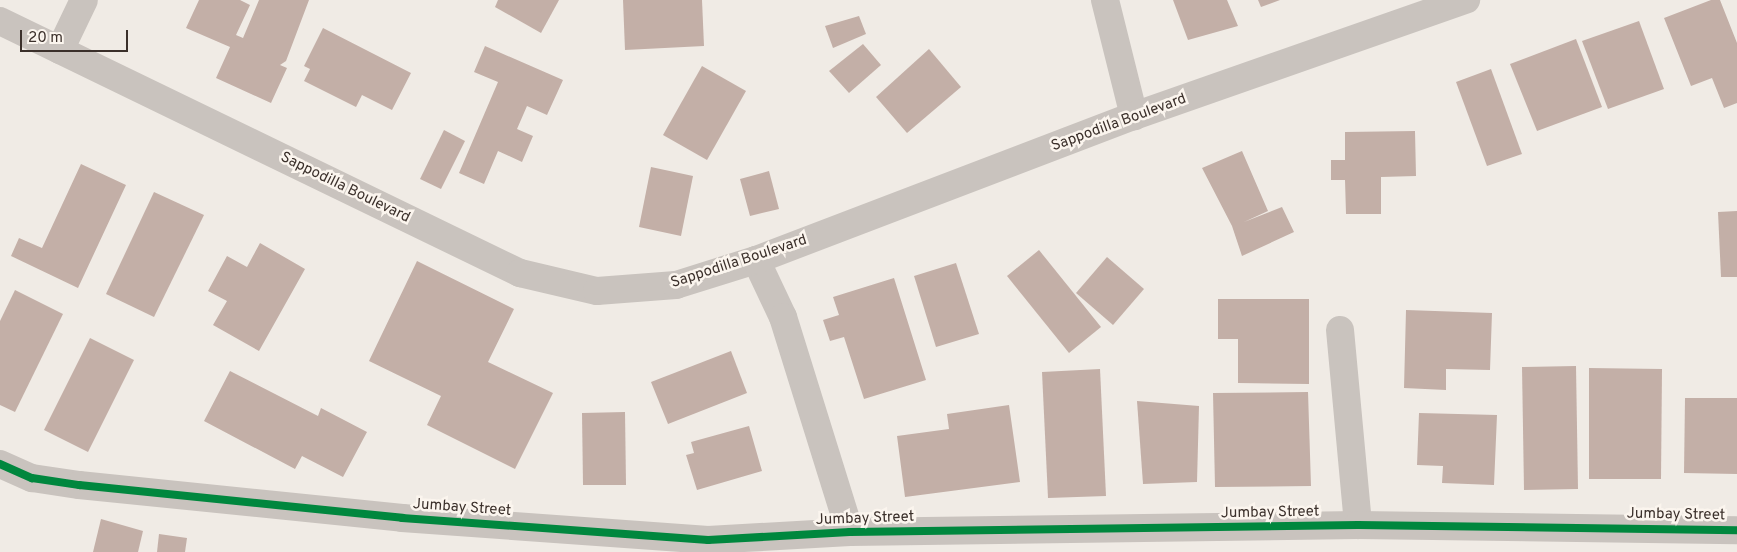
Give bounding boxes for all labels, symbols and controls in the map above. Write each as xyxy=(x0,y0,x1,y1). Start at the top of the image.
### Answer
scale bar xyxy=(22,20,130,52)
text: 20 m xyxy=(28,29,63,48)
street label: Sappodilla Boulevard xyxy=(1049,90,1189,156)
street label: Sappodilla Boulevard xyxy=(277,149,413,227)
street label: Sappodilla Boulevard xyxy=(669,231,809,293)
street label: Jumbay Street xyxy=(412,496,512,520)
street label: Jumbay Street xyxy=(1221,503,1319,523)
street label: Jumbay Street xyxy=(1627,505,1725,525)
street label: Jumbay Street xyxy=(815,508,915,530)

